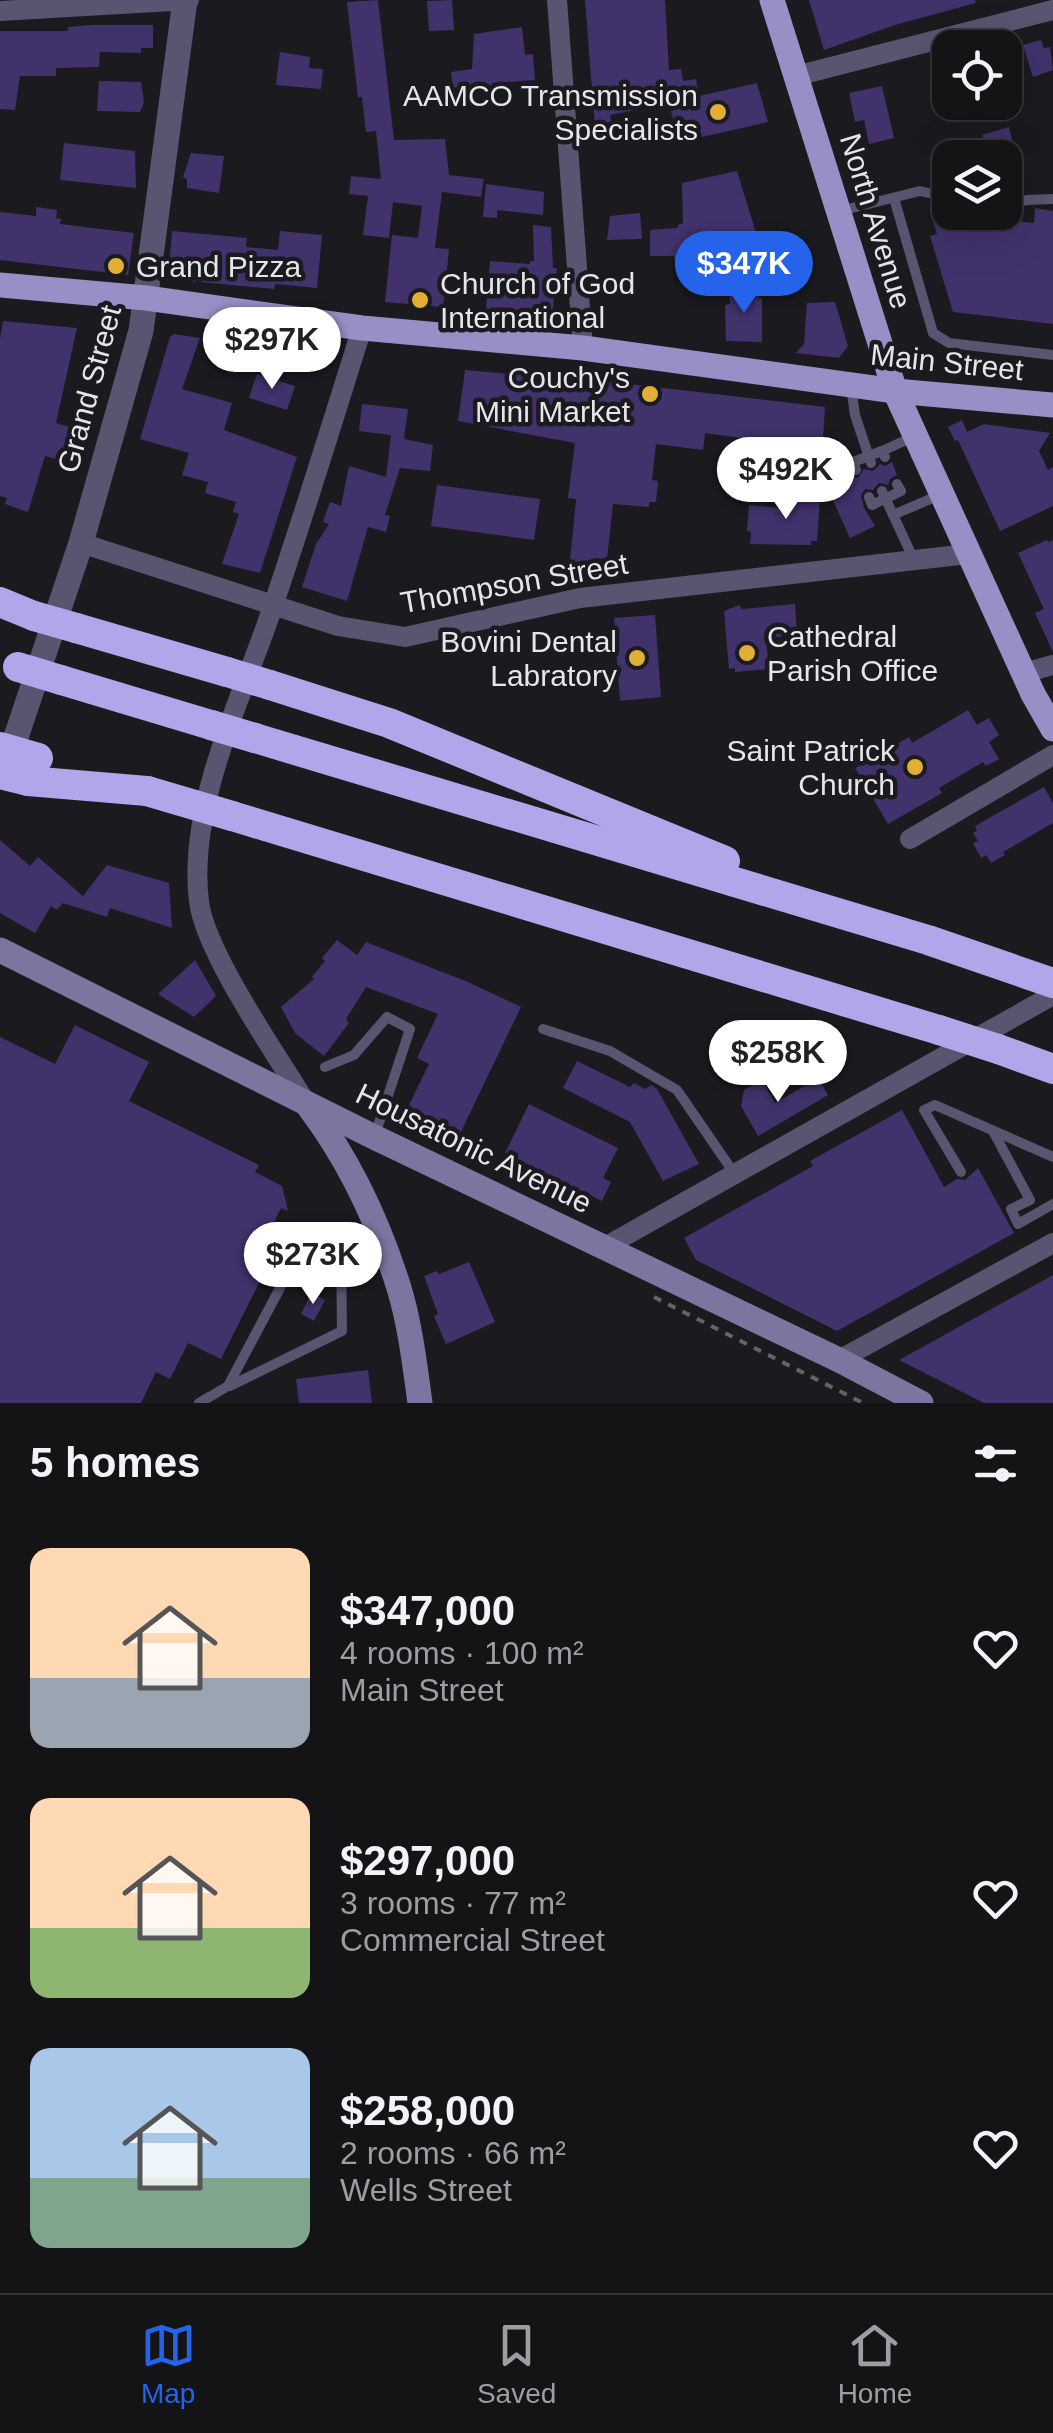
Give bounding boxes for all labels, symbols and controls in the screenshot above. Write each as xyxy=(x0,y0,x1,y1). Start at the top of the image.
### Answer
map controls xyxy=(932,30,1022,230)
button: locate xyxy=(932,30,1022,120)
place label: AAMCO Transmission Specialists xyxy=(403,79,698,146)
marker: AAMCO Transmission Specialists xyxy=(707,101,729,123)
street label: North Avenue xyxy=(834,130,918,312)
button: layers xyxy=(932,140,1022,230)
pin: $347K xyxy=(674,231,814,316)
text: $347K xyxy=(697,245,791,281)
place label: Grand Pizza xyxy=(136,250,301,283)
marker: Grand Pizza xyxy=(105,255,127,277)
place label: Church of God International xyxy=(440,267,635,334)
marker: Church of God International xyxy=(409,289,431,311)
street label: Grand Street xyxy=(51,301,127,476)
pin: $297K xyxy=(202,307,342,392)
text: $297K xyxy=(225,321,319,357)
street label: Main Street xyxy=(869,338,1026,386)
place label: Couchy's Mini Market xyxy=(475,361,631,428)
marker: Couchy's Mini Market xyxy=(639,383,661,405)
pin: $492K xyxy=(716,437,856,522)
text: $492K xyxy=(739,451,833,487)
street label: Thompson Street xyxy=(398,547,631,619)
place label: Cathedral Parish Office xyxy=(767,620,938,687)
place label: Bovini Dental Labratory xyxy=(440,625,617,692)
marker: Cathedral Parish Office xyxy=(736,642,758,664)
marker: Bovini Dental Labratory xyxy=(626,647,648,669)
place label: Saint Patrick Church xyxy=(727,734,896,801)
marker: Saint Patrick Church xyxy=(904,756,926,778)
pin: $258K xyxy=(708,1020,848,1105)
text: $258K xyxy=(731,1034,825,1070)
street label: Housatonic Avenue xyxy=(351,1077,597,1219)
pin: $273K xyxy=(243,1222,383,1307)
text: $273K xyxy=(266,1236,360,1272)
icon: filters xyxy=(968,1436,1023,1491)
text: 5 homes xyxy=(30,1439,200,1486)
text: $347,000 xyxy=(340,1587,515,1634)
icon: home xyxy=(110,1588,230,1708)
icon: heart xyxy=(968,1621,1023,1676)
text: 4 rooms · 100 m² xyxy=(340,1635,584,1671)
text: Main Street xyxy=(340,1672,504,1708)
text: $297,000 xyxy=(340,1837,515,1884)
icon: home xyxy=(110,1838,230,1958)
icon: heart xyxy=(968,1871,1023,1926)
text: 3 rooms · 77 m² xyxy=(340,1885,566,1921)
text: Commercial Street xyxy=(340,1922,605,1958)
text: $258,000 xyxy=(340,2087,515,2134)
icon: home xyxy=(110,2088,230,2208)
icon: heart xyxy=(968,2121,1023,2176)
text: 2 rooms · 66 m² xyxy=(340,2135,566,2171)
text: Wells Street xyxy=(340,2172,512,2208)
tab: Map xyxy=(141,2318,196,2410)
tab: Saved xyxy=(477,2318,556,2410)
tab: Home xyxy=(838,2318,912,2410)

